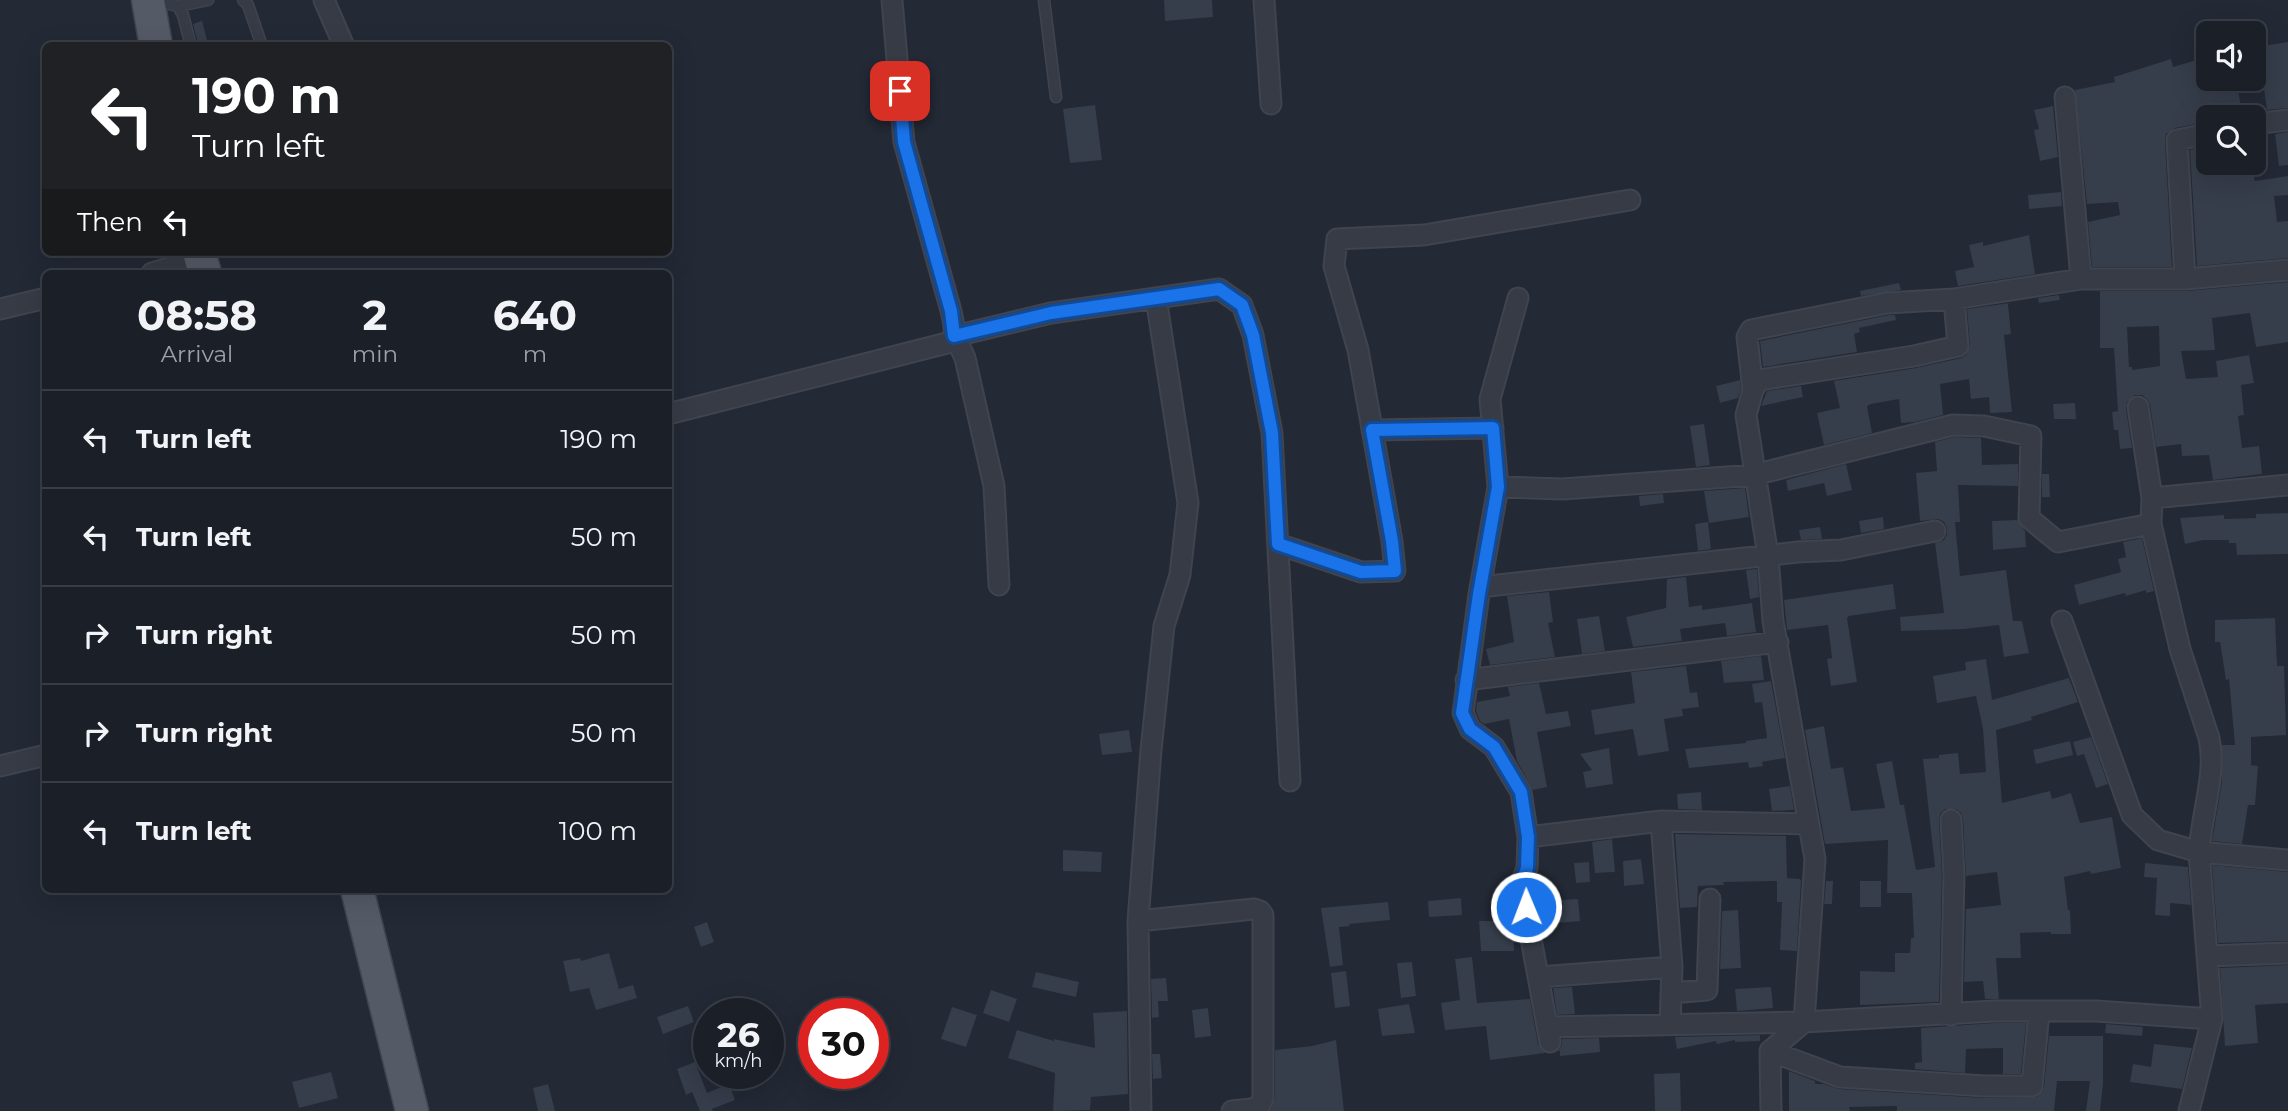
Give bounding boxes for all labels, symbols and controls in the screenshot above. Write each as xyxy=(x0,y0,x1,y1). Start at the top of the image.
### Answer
map controls xyxy=(2196,21,2266,175)
button: sound xyxy=(2196,21,2266,91)
pin xyxy=(870,61,930,121)
text: 190 m xyxy=(192,66,341,125)
icon: left xyxy=(77,70,168,161)
icon: arrive xyxy=(881,72,919,110)
button: search xyxy=(2196,105,2266,175)
text: Turn left xyxy=(192,126,326,165)
icon: left xyxy=(157,203,195,241)
text: Then xyxy=(77,206,143,238)
text: 08:58 xyxy=(137,289,257,341)
text: 2 xyxy=(362,289,387,341)
text: 640 xyxy=(493,289,577,341)
text: Arrival xyxy=(161,340,233,368)
text: min xyxy=(352,340,398,368)
text: m xyxy=(523,340,547,368)
icon: left xyxy=(77,420,115,458)
text: Turn left xyxy=(136,423,252,455)
text: 190 m xyxy=(560,423,637,455)
icon: left xyxy=(77,518,115,556)
text: Turn left xyxy=(136,521,252,553)
text: 50 m xyxy=(571,521,637,553)
icon: right xyxy=(77,616,115,654)
text: Turn right xyxy=(136,619,272,651)
text: 50 m xyxy=(571,619,637,651)
icon: right xyxy=(77,714,115,752)
text: Turn right xyxy=(136,717,272,749)
text: 50 m xyxy=(571,717,637,749)
icon: left xyxy=(77,812,115,850)
text: Turn left xyxy=(136,815,252,847)
text: 100 m xyxy=(559,815,637,847)
position arrow xyxy=(1489,870,1563,944)
speed limit sign: 30 xyxy=(798,998,889,1089)
text: 26 xyxy=(717,1013,760,1056)
text: km/h xyxy=(714,1050,763,1072)

